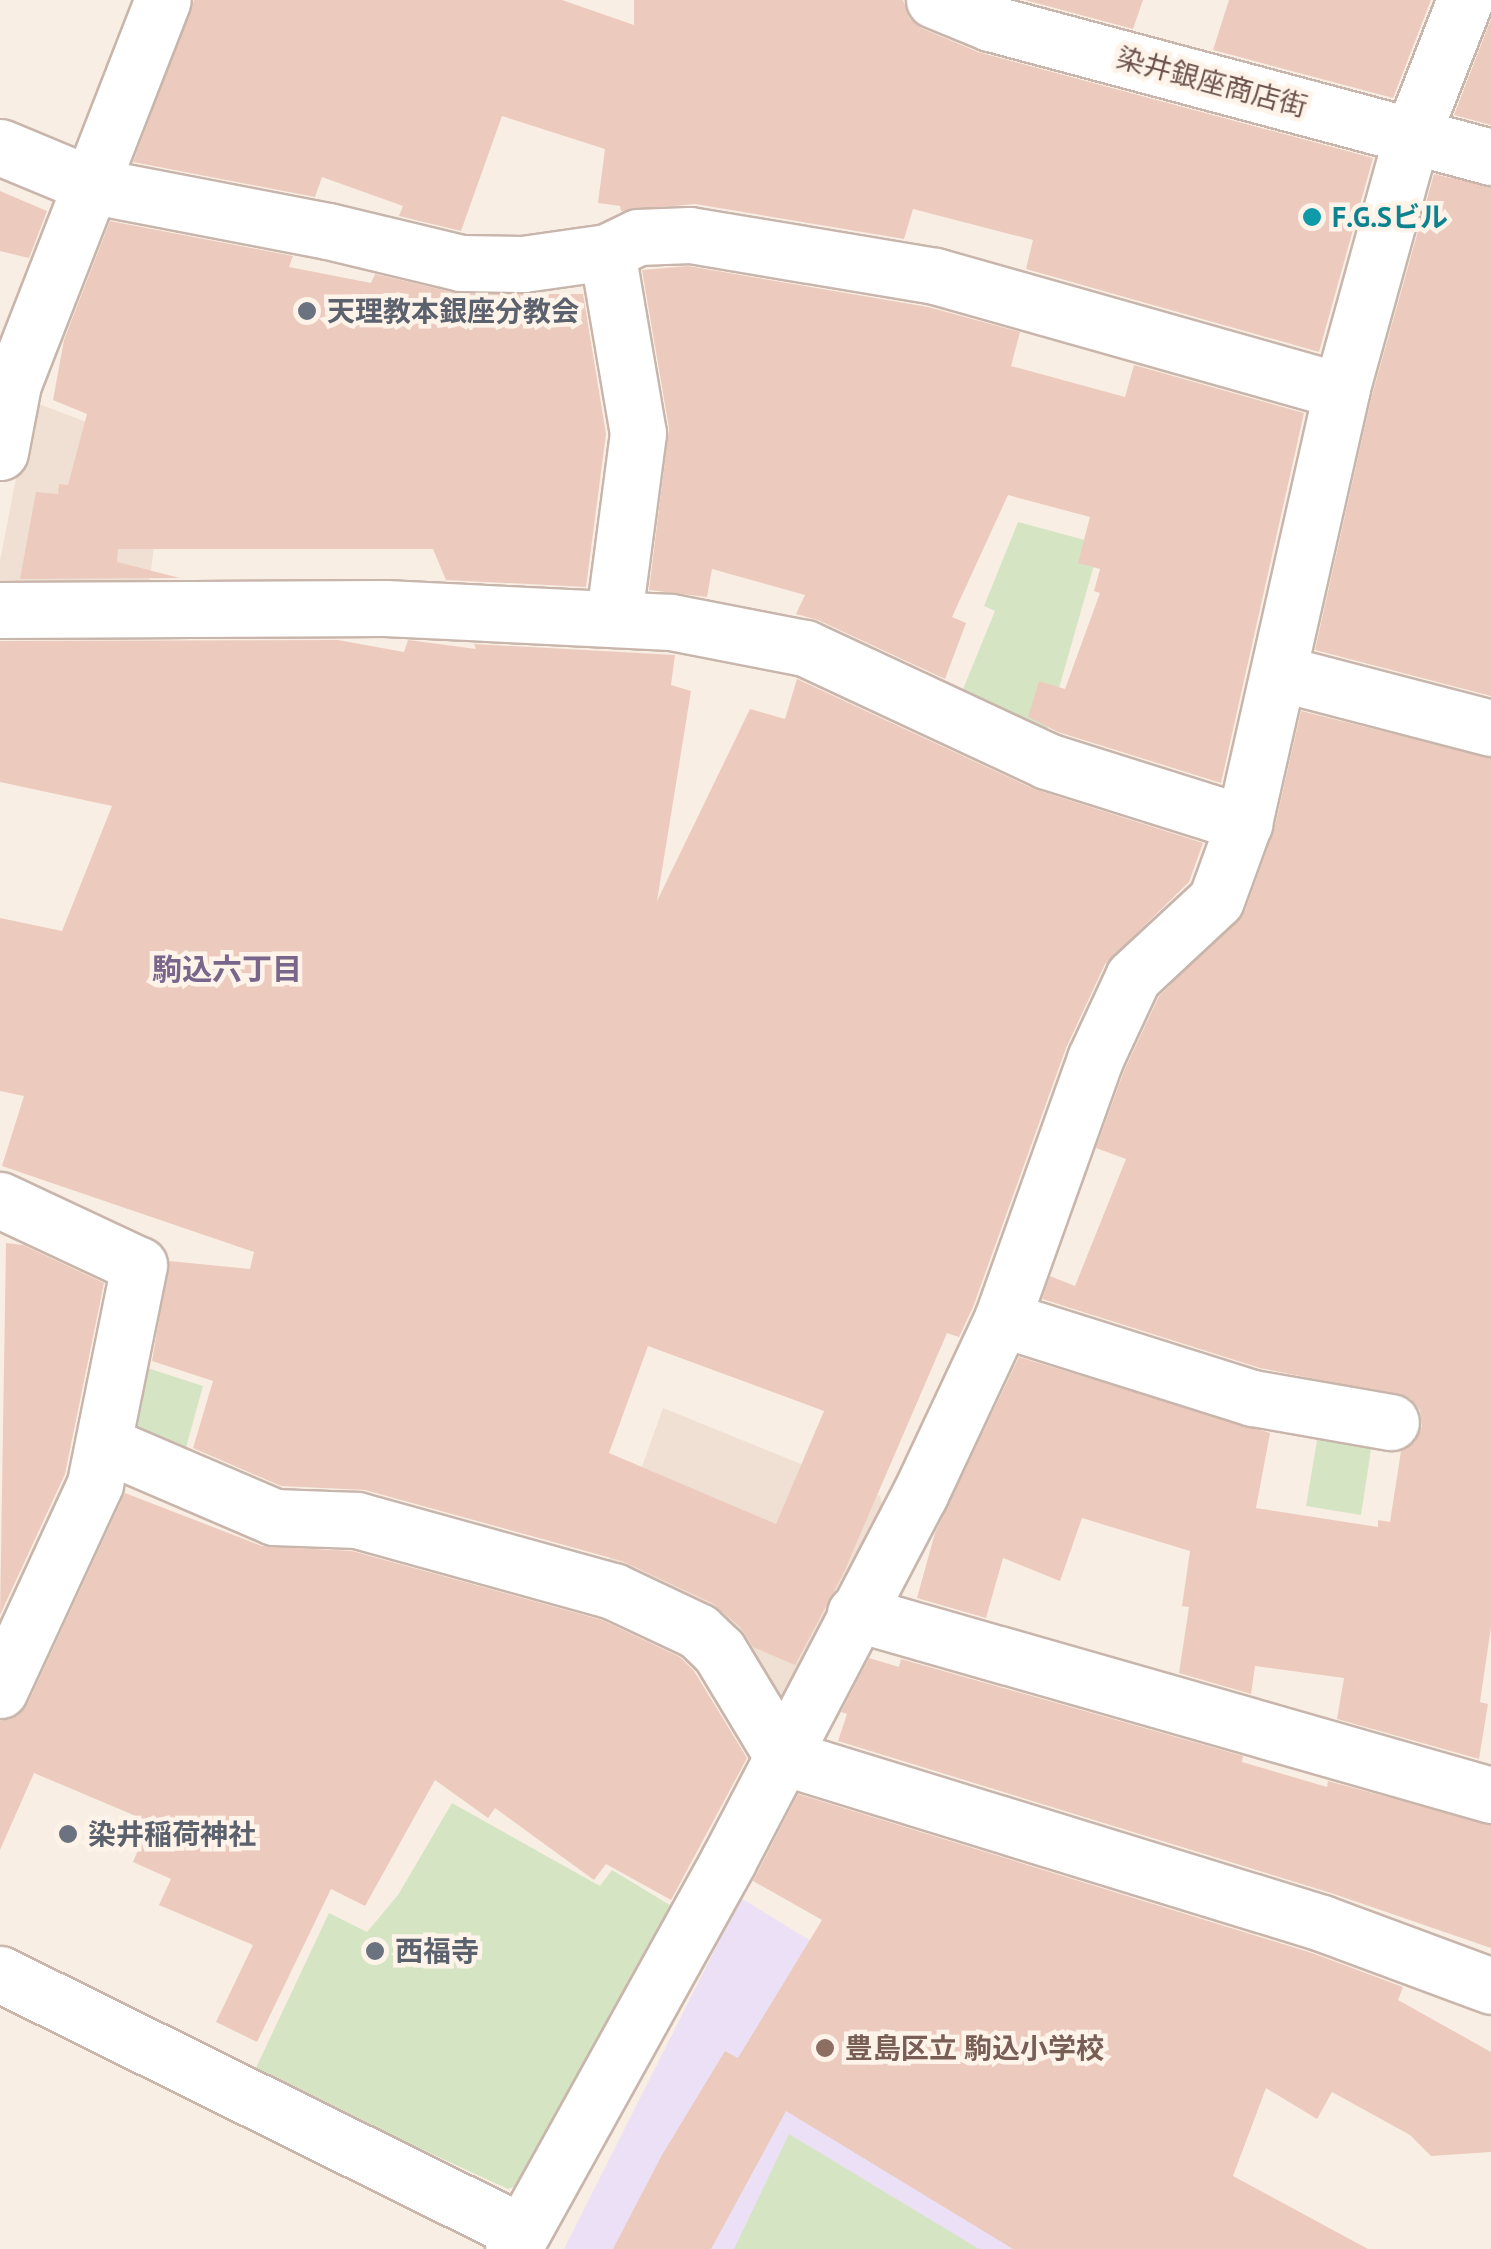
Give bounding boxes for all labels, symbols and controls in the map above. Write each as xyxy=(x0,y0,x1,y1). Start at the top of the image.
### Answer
street label: 染井銀座商店街 xyxy=(1113,40,1311,124)
place label: F.G.Sビル xyxy=(1332,200,1448,234)
marker: F.G.Sビル xyxy=(1301,206,1323,228)
place label: 天理教本銀座分教会 xyxy=(327,294,579,328)
marker: 天理教本銀座分教会 xyxy=(296,300,318,322)
district label: 駒込六丁目 xyxy=(152,951,302,987)
place label: 染井稲荷神社 xyxy=(88,1817,256,1851)
marker: 染井稲荷神社 xyxy=(57,1823,79,1845)
place label: 西福寺 xyxy=(395,1934,479,1968)
marker: 西福寺 xyxy=(364,1940,386,1962)
place label: 豊島区立 駒込小学校 xyxy=(845,2031,1104,2065)
marker: 豊島区立 駒込小学校 xyxy=(814,2037,836,2059)

